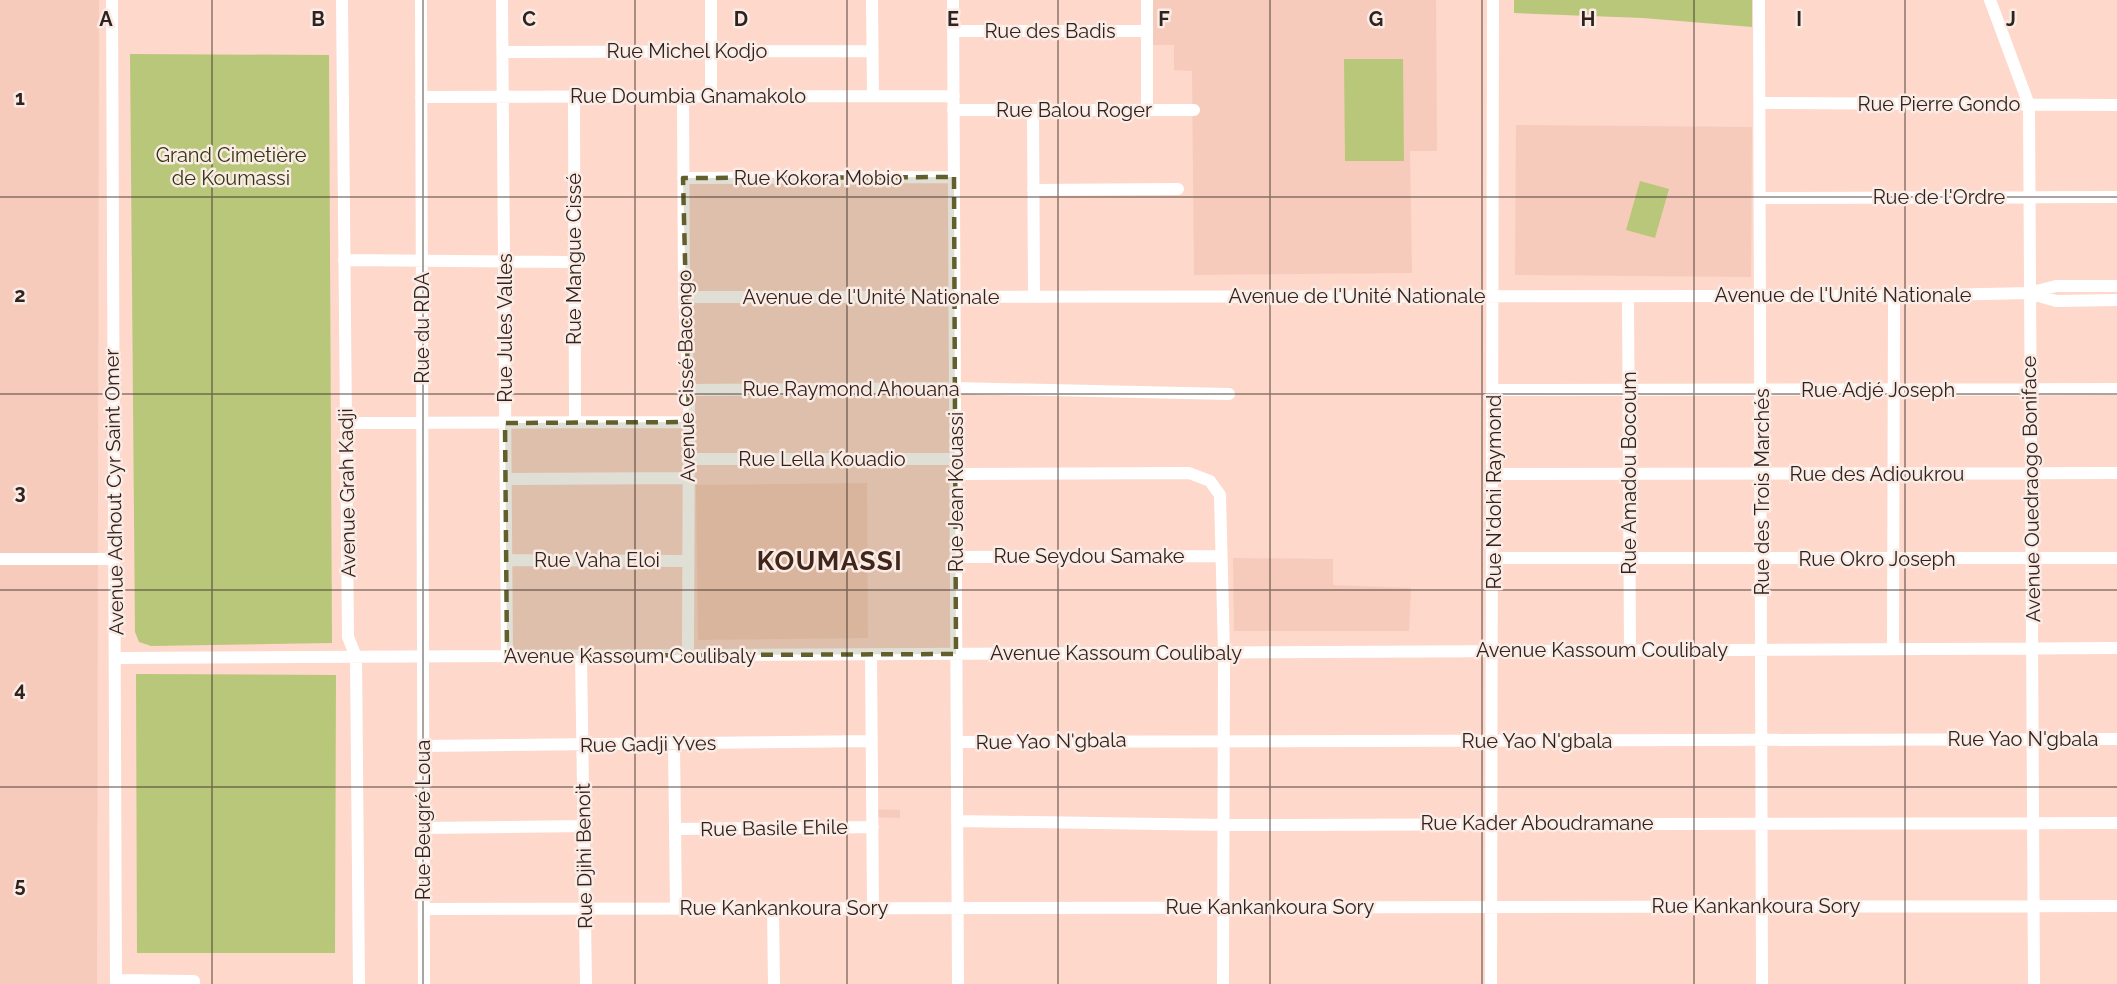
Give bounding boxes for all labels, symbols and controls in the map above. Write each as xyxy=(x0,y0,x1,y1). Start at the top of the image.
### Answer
text: A xyxy=(99,7,113,31)
text: B xyxy=(311,7,325,31)
text: C xyxy=(522,7,536,31)
text: D xyxy=(734,7,748,31)
text: E xyxy=(947,7,959,31)
text: F xyxy=(1158,7,1170,31)
text: G xyxy=(1369,7,1383,31)
text: H xyxy=(1581,7,1595,31)
text: I xyxy=(1796,7,1802,31)
text: J xyxy=(2006,7,2016,31)
street label: Rue des Badis xyxy=(984,19,1116,43)
street label: Rue Michel Kodjo xyxy=(607,39,768,63)
street label: Rue Doumbia Gnamakolo xyxy=(570,84,806,108)
text: 1 xyxy=(15,86,25,110)
street label: Rue Pierre Gondo xyxy=(1858,92,2021,116)
street label: Rue Balou Roger xyxy=(996,98,1152,122)
park label: Grand Cimetière de Koumassi xyxy=(156,143,307,190)
street label: Rue Kokora Mobio xyxy=(734,166,902,190)
street label: Rue Mangue Cissé xyxy=(562,173,586,345)
street label: Rue de l'Ordre xyxy=(1873,185,2006,209)
street label: Rue Jules Valles xyxy=(493,253,517,403)
street label: Avenue Cissé Bacongo xyxy=(672,269,700,482)
street label: Rue du RDA xyxy=(410,272,434,384)
text: 2 xyxy=(14,283,26,307)
street label: Avenue de l'Unité Nationale xyxy=(1715,283,1972,307)
street label: Avenue de l'Unité Nationale xyxy=(1229,284,1486,308)
street label: Avenue de l'Unité Nationale xyxy=(743,285,1000,309)
street label: Avenue Adhout Cyr Saint Omer xyxy=(100,348,128,636)
street label: Avenue Ouedraogo Boniface xyxy=(2017,355,2045,623)
street label: Rue Amadou Bocoum xyxy=(1617,371,1641,575)
street label: Rue Raymond Ahouana xyxy=(742,377,960,401)
street label: Rue Adjé Joseph xyxy=(1801,378,1955,402)
street label: Rue des Trois Marchés xyxy=(1750,388,1774,596)
street label: Rue N'dohi Raymond xyxy=(1482,395,1506,589)
street label: Avenue Grah Kadji xyxy=(334,408,360,578)
street label: Rue Jean Kouassi xyxy=(944,412,968,572)
street label: Rue Lella Kouadio xyxy=(738,447,906,471)
street label: Rue des Adioukrou xyxy=(1790,462,1964,486)
text: 3 xyxy=(14,480,26,504)
street label: Rue Seydou Samake xyxy=(993,544,1185,568)
district label: KOUMASSI xyxy=(757,546,903,576)
street label: Rue Okro Joseph xyxy=(1798,547,1956,571)
street label: Rue Vaha Eloi xyxy=(534,548,660,572)
street label: Avenue Kassoum Coulibaly xyxy=(1476,638,1728,662)
street label: Avenue Kassoum Coulibaly xyxy=(990,641,1242,665)
street label: Avenue Kassoum Coulibaly xyxy=(504,644,756,668)
text: 4 xyxy=(14,677,26,701)
street label: Rue Yao N'gbala xyxy=(1948,727,2098,751)
street label: Rue Yao N'gbala xyxy=(975,728,1127,754)
street label: Rue Yao N'gbala xyxy=(1462,729,1612,753)
street label: Rue Gadji Yves xyxy=(580,731,716,757)
street label: Rue Beugré Loua xyxy=(411,740,435,900)
street label: Rue Djihi Benoit xyxy=(571,783,597,929)
street label: Rue Kader Aboudramane xyxy=(1420,811,1654,835)
street label: Rue Basile Ehile xyxy=(700,815,848,841)
text: 5 xyxy=(14,873,26,897)
street label: Rue Kankankoura Sory xyxy=(1652,894,1861,918)
street label: Rue Kankankoura Sory xyxy=(1166,895,1375,919)
street label: Rue Kankankoura Sory xyxy=(680,896,889,920)

